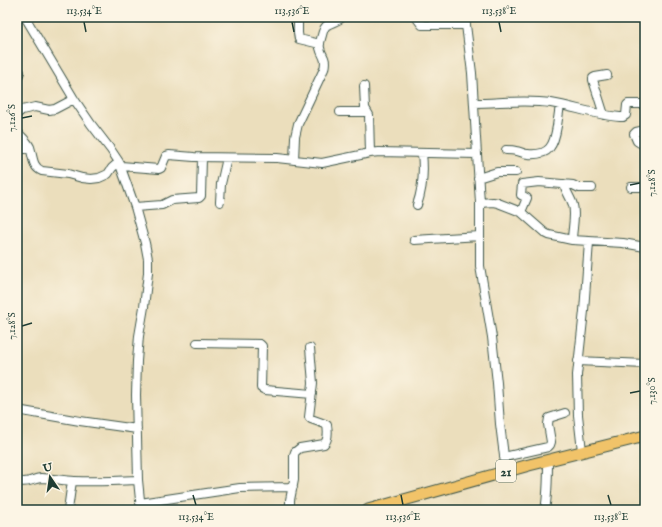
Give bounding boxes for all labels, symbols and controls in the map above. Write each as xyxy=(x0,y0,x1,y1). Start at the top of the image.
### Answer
text: 113.534°E xyxy=(66,5,102,18)
text: 113.536°E xyxy=(274,5,310,18)
text: 113.538°E xyxy=(482,5,516,18)
text: 7.126°S xyxy=(6,104,19,132)
text: 7.128°S xyxy=(646,169,659,197)
text: 7.128°S xyxy=(6,312,19,340)
text: 7.130°S xyxy=(646,377,659,405)
north arrow xyxy=(30,457,70,497)
text: U xyxy=(41,460,55,476)
road number: 21 xyxy=(496,460,516,482)
text: 113.534°E xyxy=(178,511,214,524)
text: 113.536°E xyxy=(385,511,421,524)
text: 113.538°E xyxy=(594,511,628,524)

